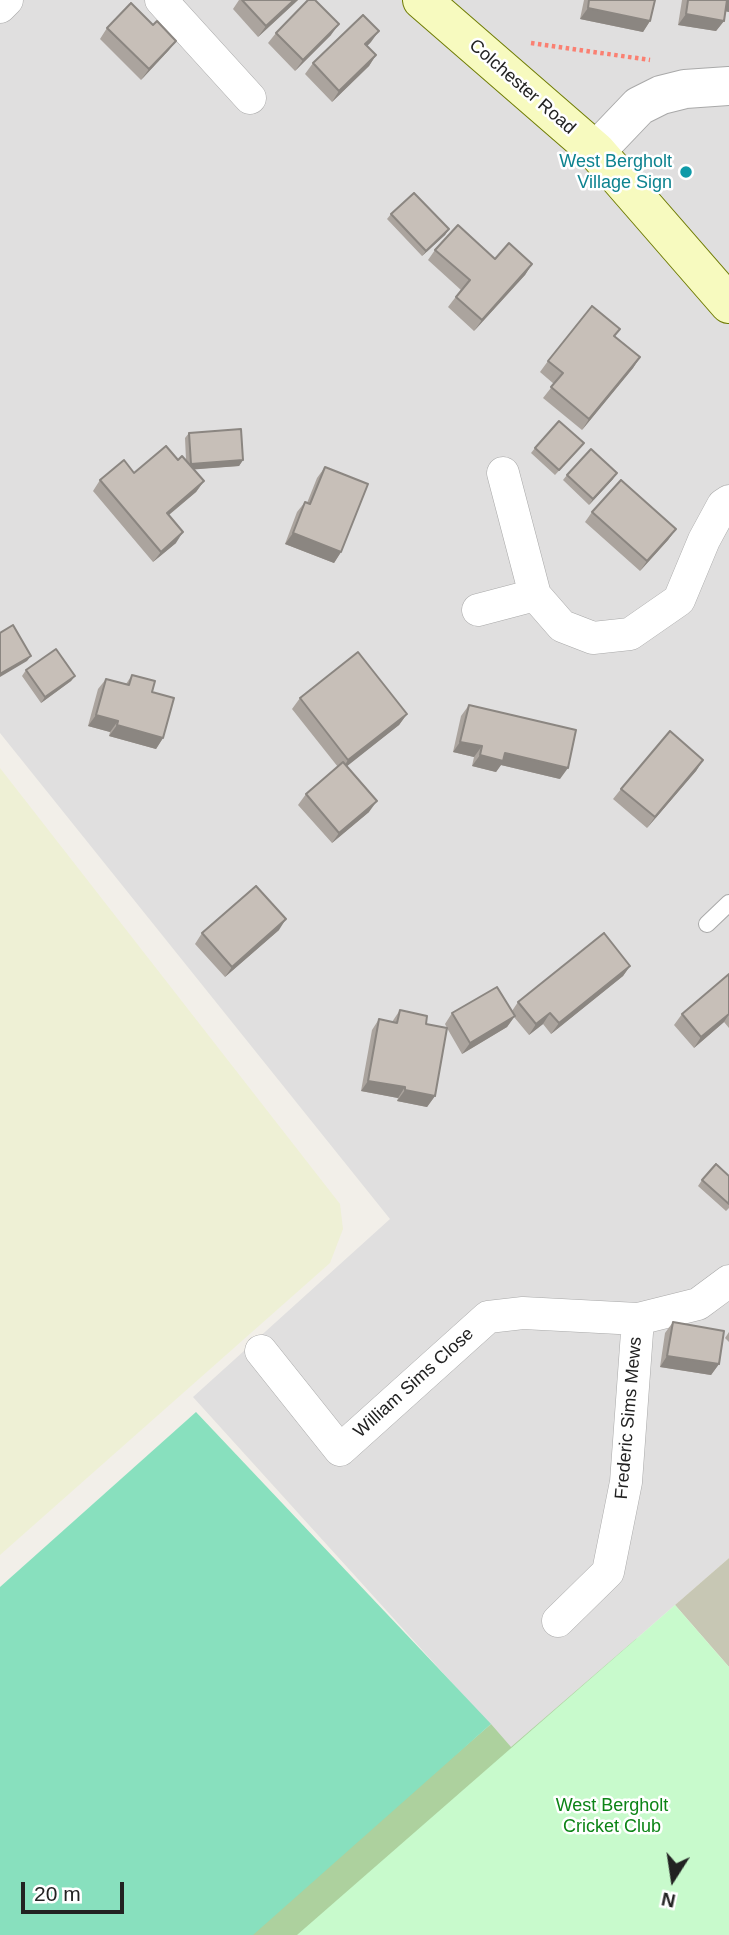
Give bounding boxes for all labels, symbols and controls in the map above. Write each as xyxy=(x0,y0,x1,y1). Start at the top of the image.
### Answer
street label: Colchester Road xyxy=(464,35,580,139)
place label: West Bergholt Village Sign xyxy=(559,151,672,194)
marker: West Bergholt Village Sign xyxy=(678,164,694,180)
street label: William Sims Close xyxy=(350,1323,478,1443)
street label: Frederic Sims Mews xyxy=(611,1336,647,1500)
park label: West Bergholt Cricket Club xyxy=(556,1795,668,1838)
north arrow xyxy=(638,1844,708,1914)
scale bar xyxy=(24,1868,128,1912)
text: 20 m xyxy=(34,1882,81,1905)
text: N xyxy=(660,1888,677,1912)

